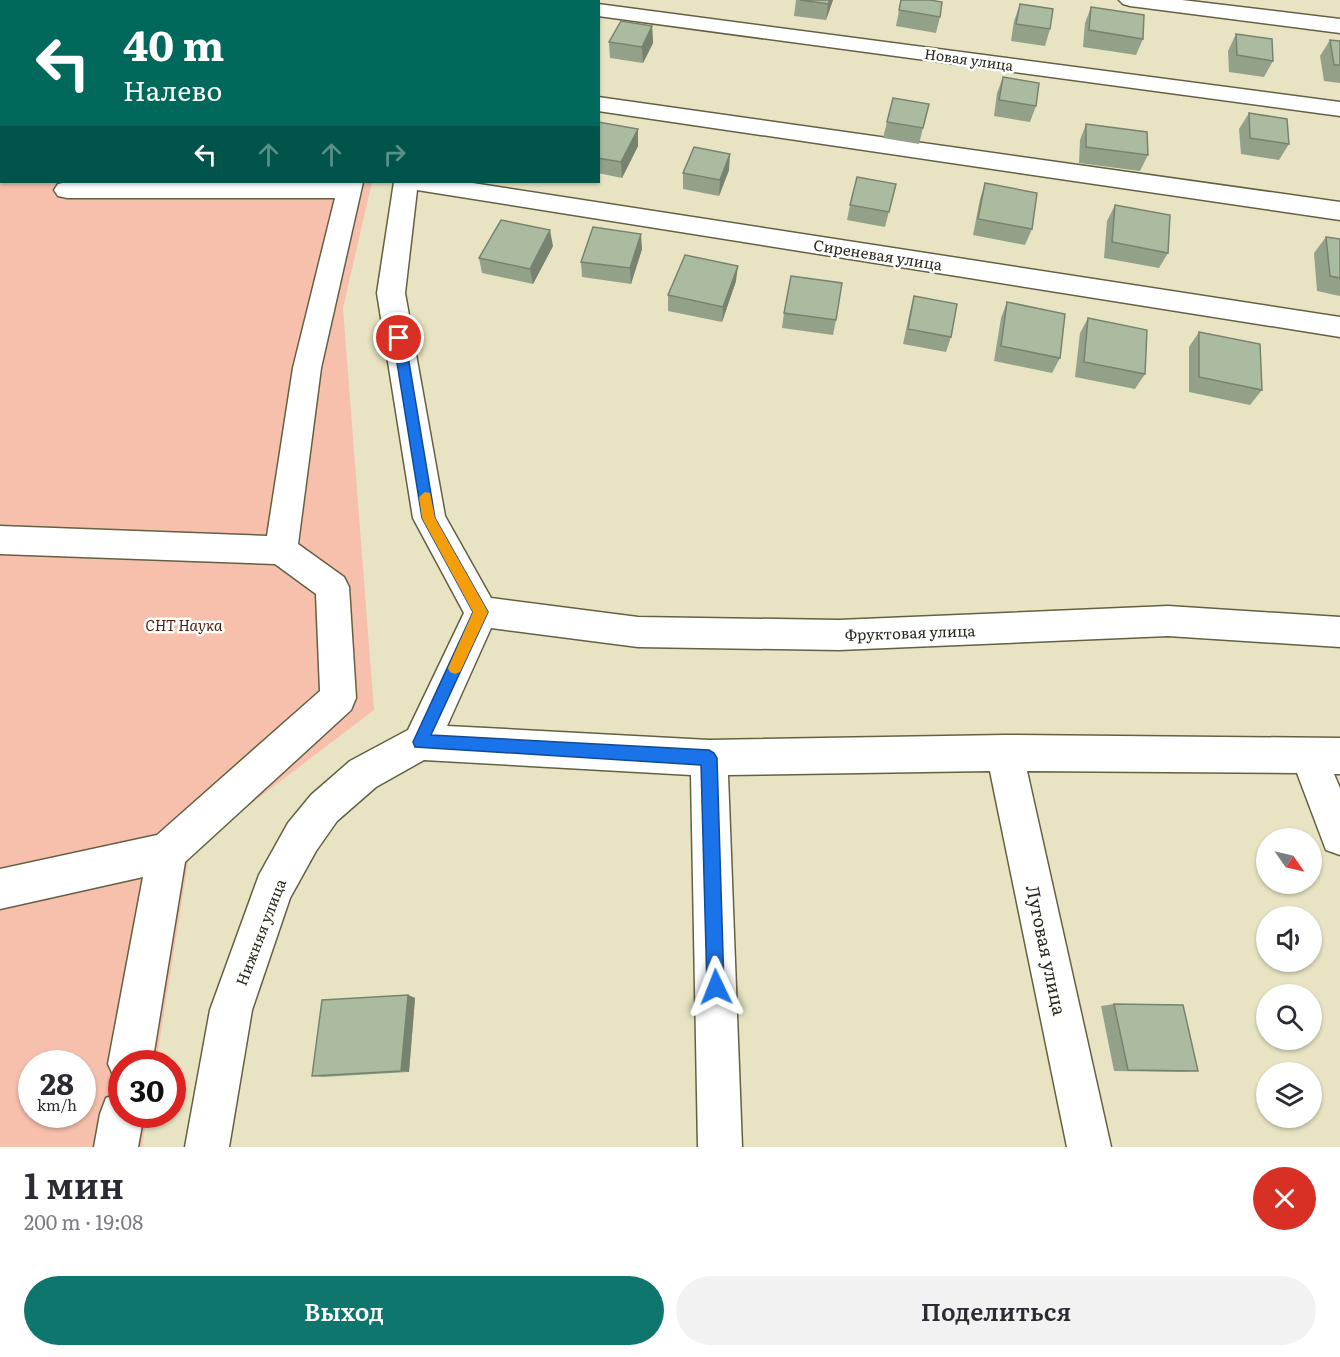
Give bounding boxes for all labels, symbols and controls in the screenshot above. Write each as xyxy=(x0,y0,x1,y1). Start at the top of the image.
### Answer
text: 40 m xyxy=(123,12,224,74)
icon: left xyxy=(24,24,102,102)
street label: Новая улица xyxy=(923,43,1015,75)
text: Налево xyxy=(123,69,222,109)
icon: left xyxy=(189,138,222,171)
icon: ahead xyxy=(252,138,285,171)
icon: ahead xyxy=(315,138,348,171)
icon: right xyxy=(378,138,411,171)
street label: Сиреневая улица xyxy=(812,232,945,276)
pin xyxy=(373,312,424,363)
icon: arrive xyxy=(382,321,415,354)
park label: СНТ Наука xyxy=(145,613,223,636)
street label: Фруктовая улица xyxy=(844,618,977,646)
north arrow xyxy=(1256,828,1322,894)
map controls xyxy=(1256,828,1322,1128)
street label: Нижняя улица xyxy=(229,874,291,989)
street label: Луговая улица xyxy=(1020,882,1074,1018)
button: sound xyxy=(1256,906,1322,972)
position arrow xyxy=(684,955,748,1019)
button: search xyxy=(1256,984,1322,1050)
speed limit sign: 30 xyxy=(108,1050,186,1128)
text: 28 xyxy=(40,1060,74,1104)
button: layers xyxy=(1256,1062,1322,1128)
text: km/h xyxy=(37,1093,77,1116)
text: 1 мин xyxy=(24,1157,124,1210)
button: close xyxy=(1253,1167,1316,1230)
text: 200 m · 19:08 xyxy=(24,1206,143,1236)
button: Выход xyxy=(24,1276,664,1345)
button: Поделиться xyxy=(676,1276,1316,1345)

